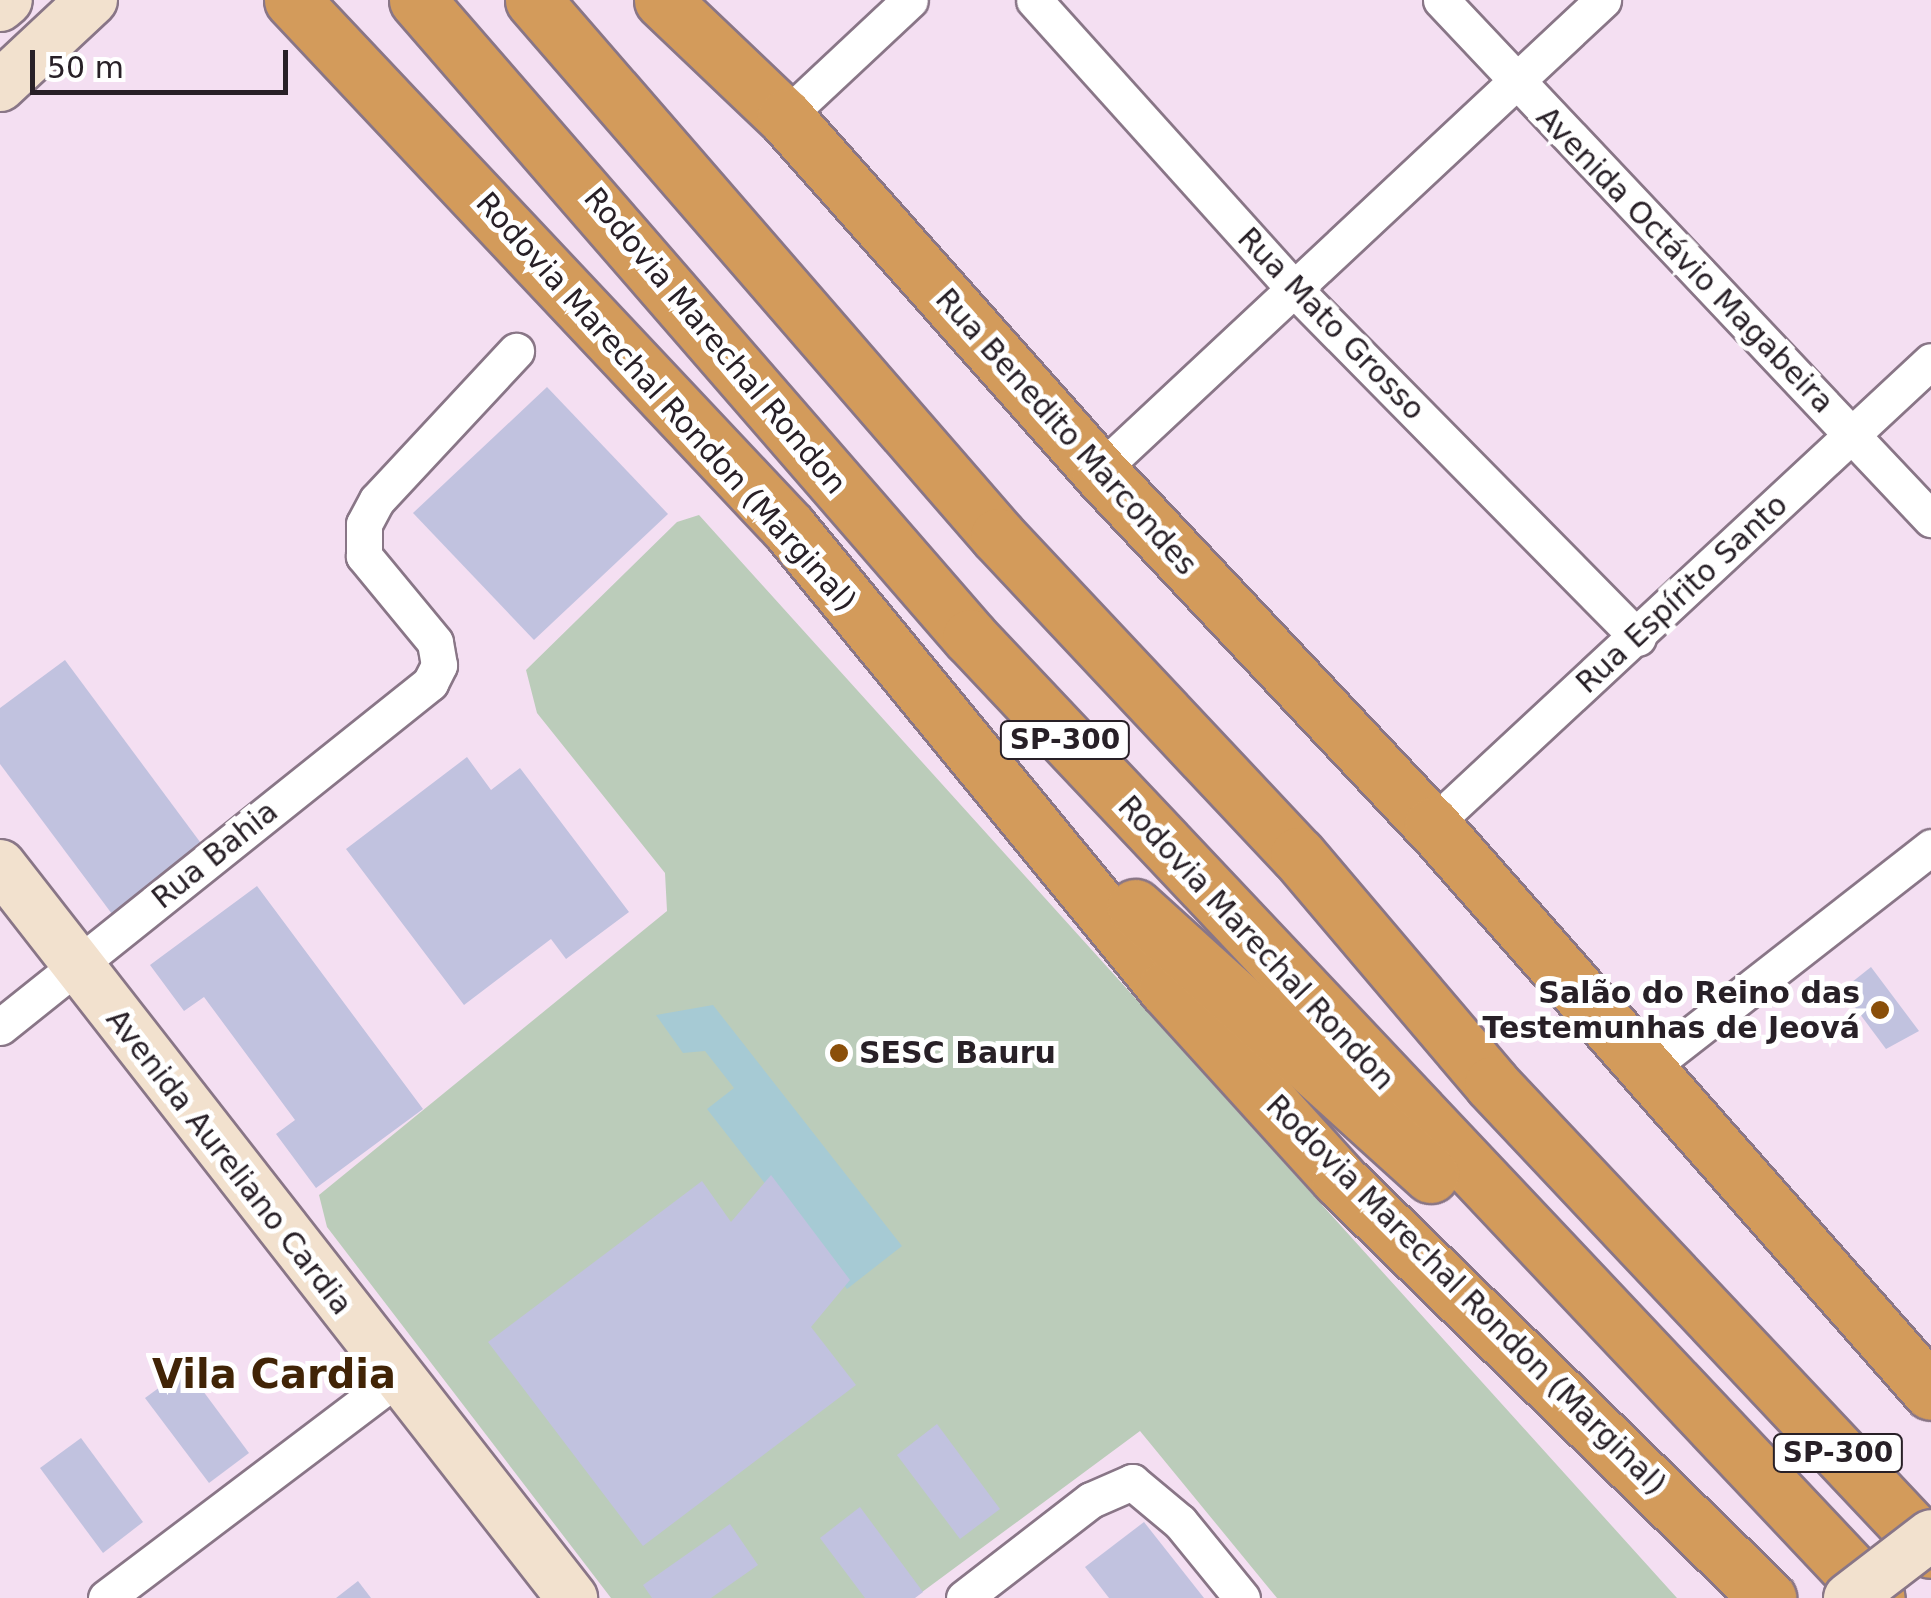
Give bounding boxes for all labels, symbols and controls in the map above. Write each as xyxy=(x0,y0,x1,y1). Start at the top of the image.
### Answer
scale bar xyxy=(35,30,292,92)
text: 50 m xyxy=(47,50,124,85)
street label: Avenida Octávio Magabeira xyxy=(1529,99,1841,421)
street label: Rodovia Marechal Rondon xyxy=(576,181,854,501)
street label: Rodovia Marechal Rondon (Marginal) xyxy=(468,185,864,619)
street label: Rua Mato Grosso xyxy=(1230,220,1432,428)
street label: Rua Benedito Marcondes xyxy=(928,281,1204,583)
street label: Rua Espírito Santo xyxy=(1569,487,1795,701)
road number: SP-300 xyxy=(998,717,1132,763)
street label: Rodovia Marechal Rondon xyxy=(1110,789,1402,1097)
street label: Rua Bahia xyxy=(145,793,285,917)
place label: Salão do Reino das Testemunhas de Jeová xyxy=(1483,975,1860,1046)
marker: Salão do Reino das Testemunhas de Jeová xyxy=(1869,999,1891,1021)
street label: Avenida Aureliano Cardia xyxy=(99,1002,359,1322)
place label: SESC Bauru xyxy=(859,1035,1056,1071)
marker: SESC Bauru xyxy=(828,1042,850,1064)
street label: Rodovia Marechal Rondon (Marginal) xyxy=(1259,1088,1673,1502)
district label: Vila Cardia xyxy=(152,1350,396,1398)
road number: SP-300 xyxy=(1770,1430,1906,1476)

